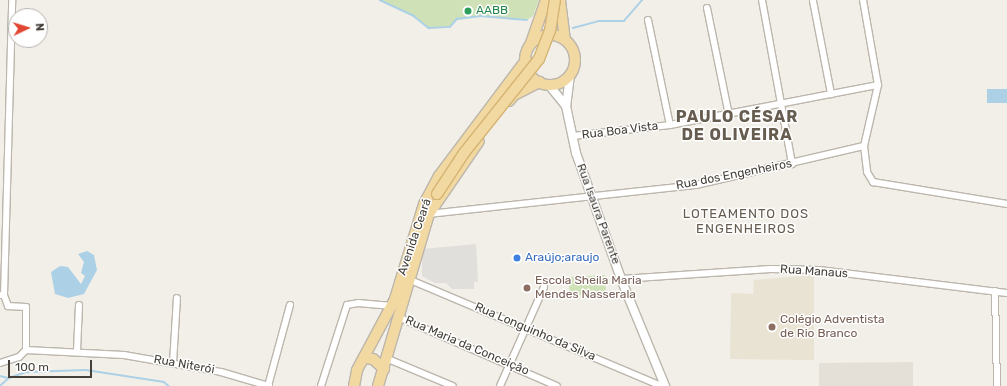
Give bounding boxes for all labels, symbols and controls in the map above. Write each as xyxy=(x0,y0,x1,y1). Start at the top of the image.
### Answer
place label: AABB xyxy=(476,4,508,18)
marker: AABB xyxy=(463,6,473,16)
north arrow xyxy=(8,8,48,48)
text: N xyxy=(33,23,46,32)
district label: PAULO CÉSAR DE OLIVEIRA xyxy=(676,107,798,145)
street label: Rua Boa Vista xyxy=(581,119,659,143)
street label: Rua dos Engenheiros xyxy=(675,157,793,193)
street label: Rua Isaura Parente xyxy=(573,162,623,266)
street label: Avenida Ceará xyxy=(395,197,435,277)
district label: LOTEAMENTO DOS ENGENHEIROS xyxy=(683,207,809,238)
place label: Araújo;araujo xyxy=(525,251,600,265)
marker: Araújo;araujo xyxy=(512,253,522,263)
street label: Rua Manaus xyxy=(780,262,848,282)
place label: Escola Sheila Maria Mendes Nasserala xyxy=(535,274,641,302)
marker: Escola Sheila Maria Mendes Nasserala xyxy=(522,283,532,293)
street label: Rua Longuinho da Silva xyxy=(472,300,598,364)
street label: Rua Maria da Conceição xyxy=(403,313,531,379)
place label: Colégio Adventista de Rio Branco xyxy=(780,313,885,341)
marker: Colégio Adventista de Rio Branco xyxy=(767,322,777,332)
scale bar xyxy=(10,352,94,378)
street label: Rua Niterói xyxy=(152,353,216,377)
text: 100 m xyxy=(15,360,49,374)

